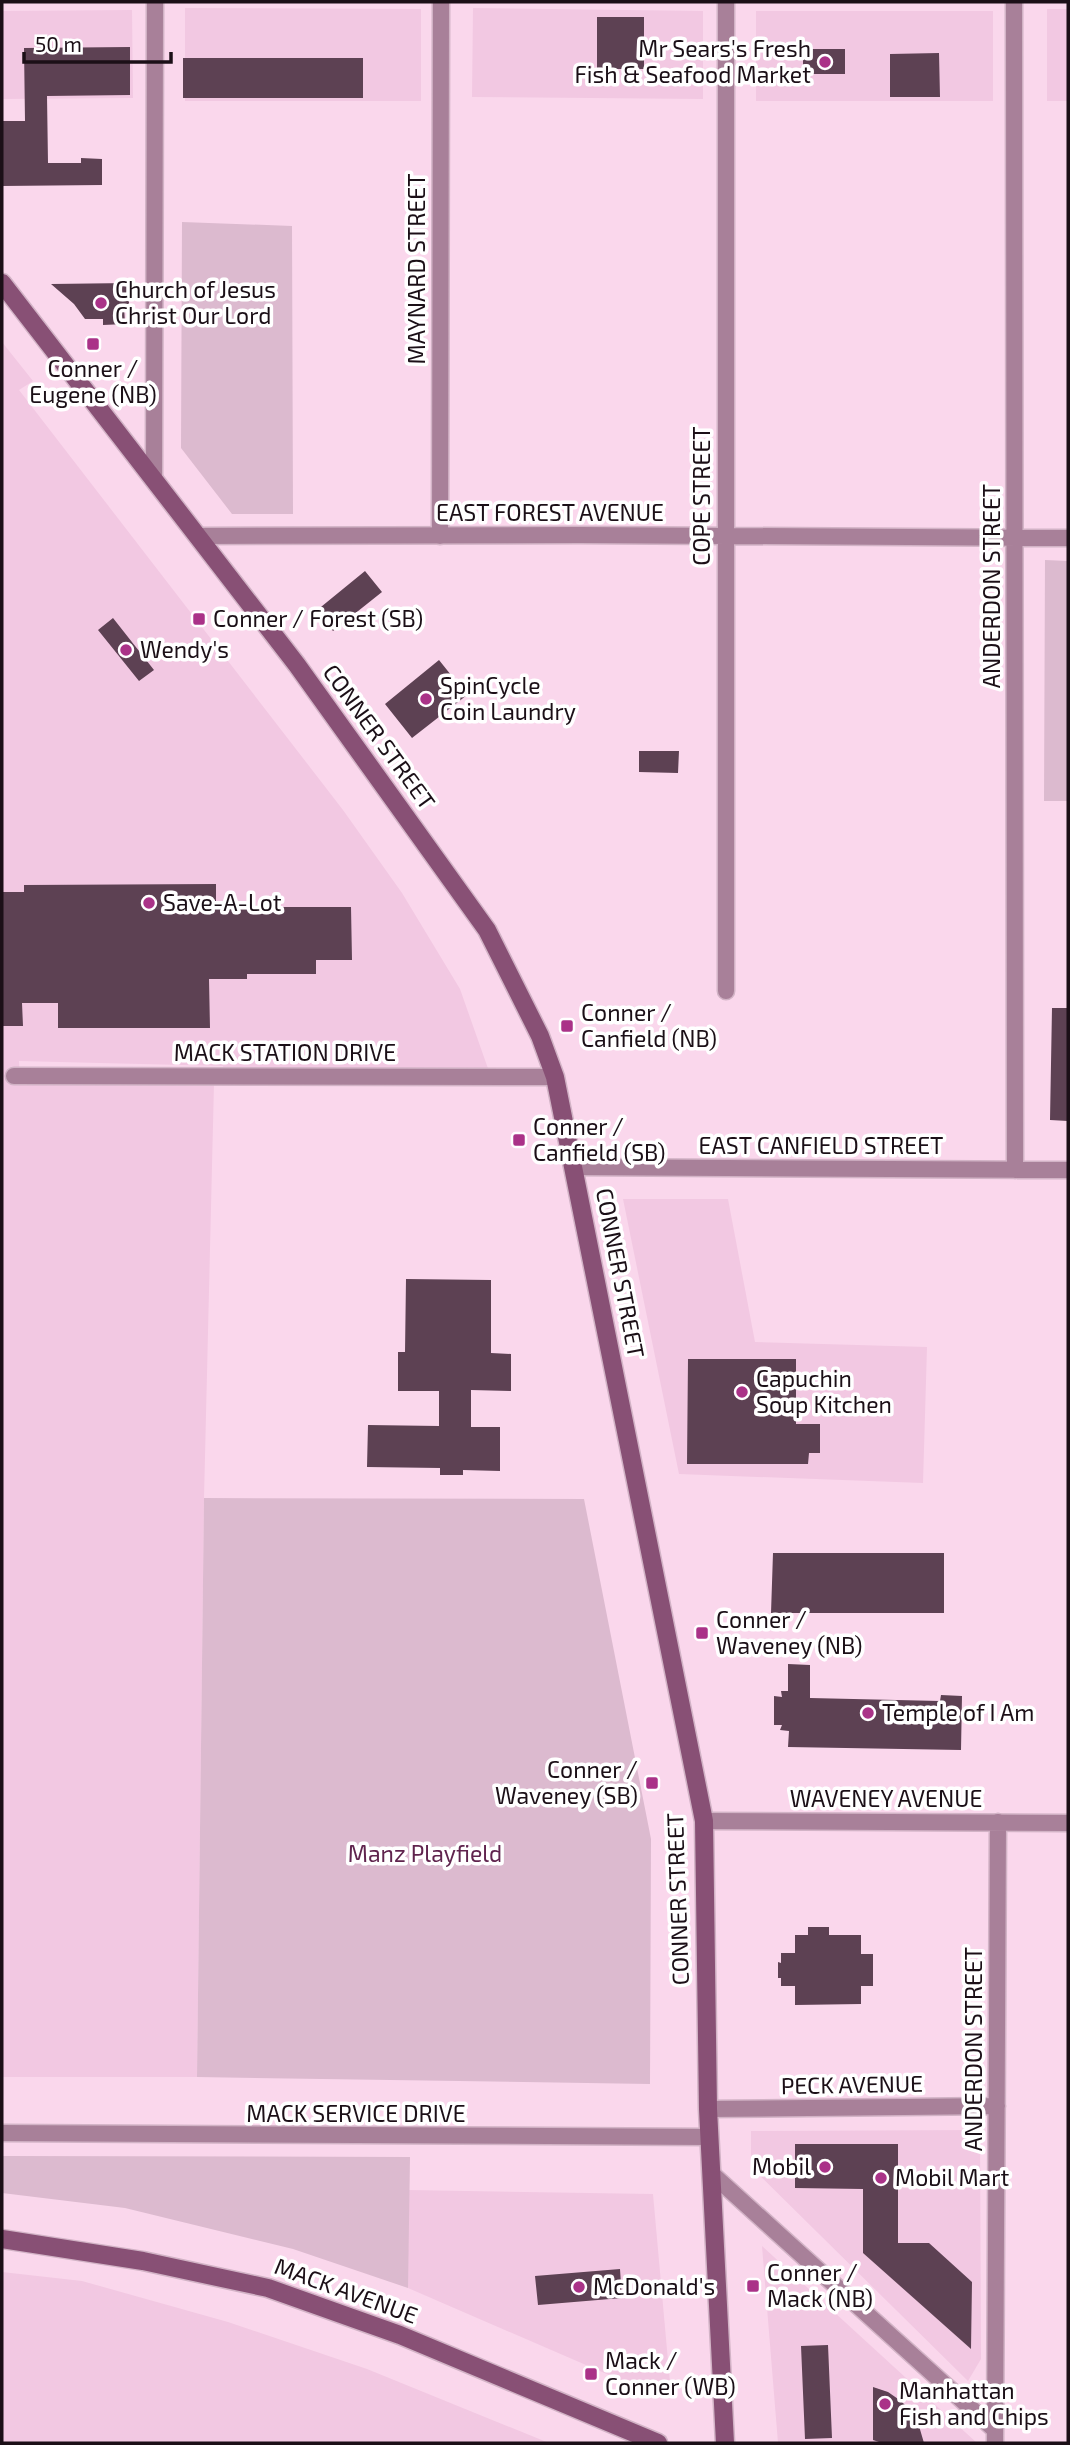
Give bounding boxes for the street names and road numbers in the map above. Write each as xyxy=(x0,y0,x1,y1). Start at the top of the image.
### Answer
street label: MAYNARD STREET xyxy=(402,173,430,365)
street label: COPE STREET xyxy=(687,426,715,566)
street label: ANDERDON STREET xyxy=(977,484,1005,688)
street label: EAST FOREST AVENUE xyxy=(436,498,664,526)
street label: CONNER STREET xyxy=(318,658,442,814)
street label: MACK STATION DRIVE xyxy=(174,1038,396,1066)
street label: EAST CANFIELD STREET xyxy=(699,1131,943,1159)
street label: CONNER STREET xyxy=(591,1185,651,1360)
street label: WAVENEY AVENUE xyxy=(790,1784,982,1812)
street label: CONNER STREET xyxy=(660,1812,694,1986)
street label: ANDERDON STREET xyxy=(959,1947,987,2151)
street label: PECK AVENUE xyxy=(781,2069,923,2099)
street label: MACK SERVICE DRIVE xyxy=(246,2099,466,2127)
street label: MACK AVENUE xyxy=(271,2251,422,2329)

